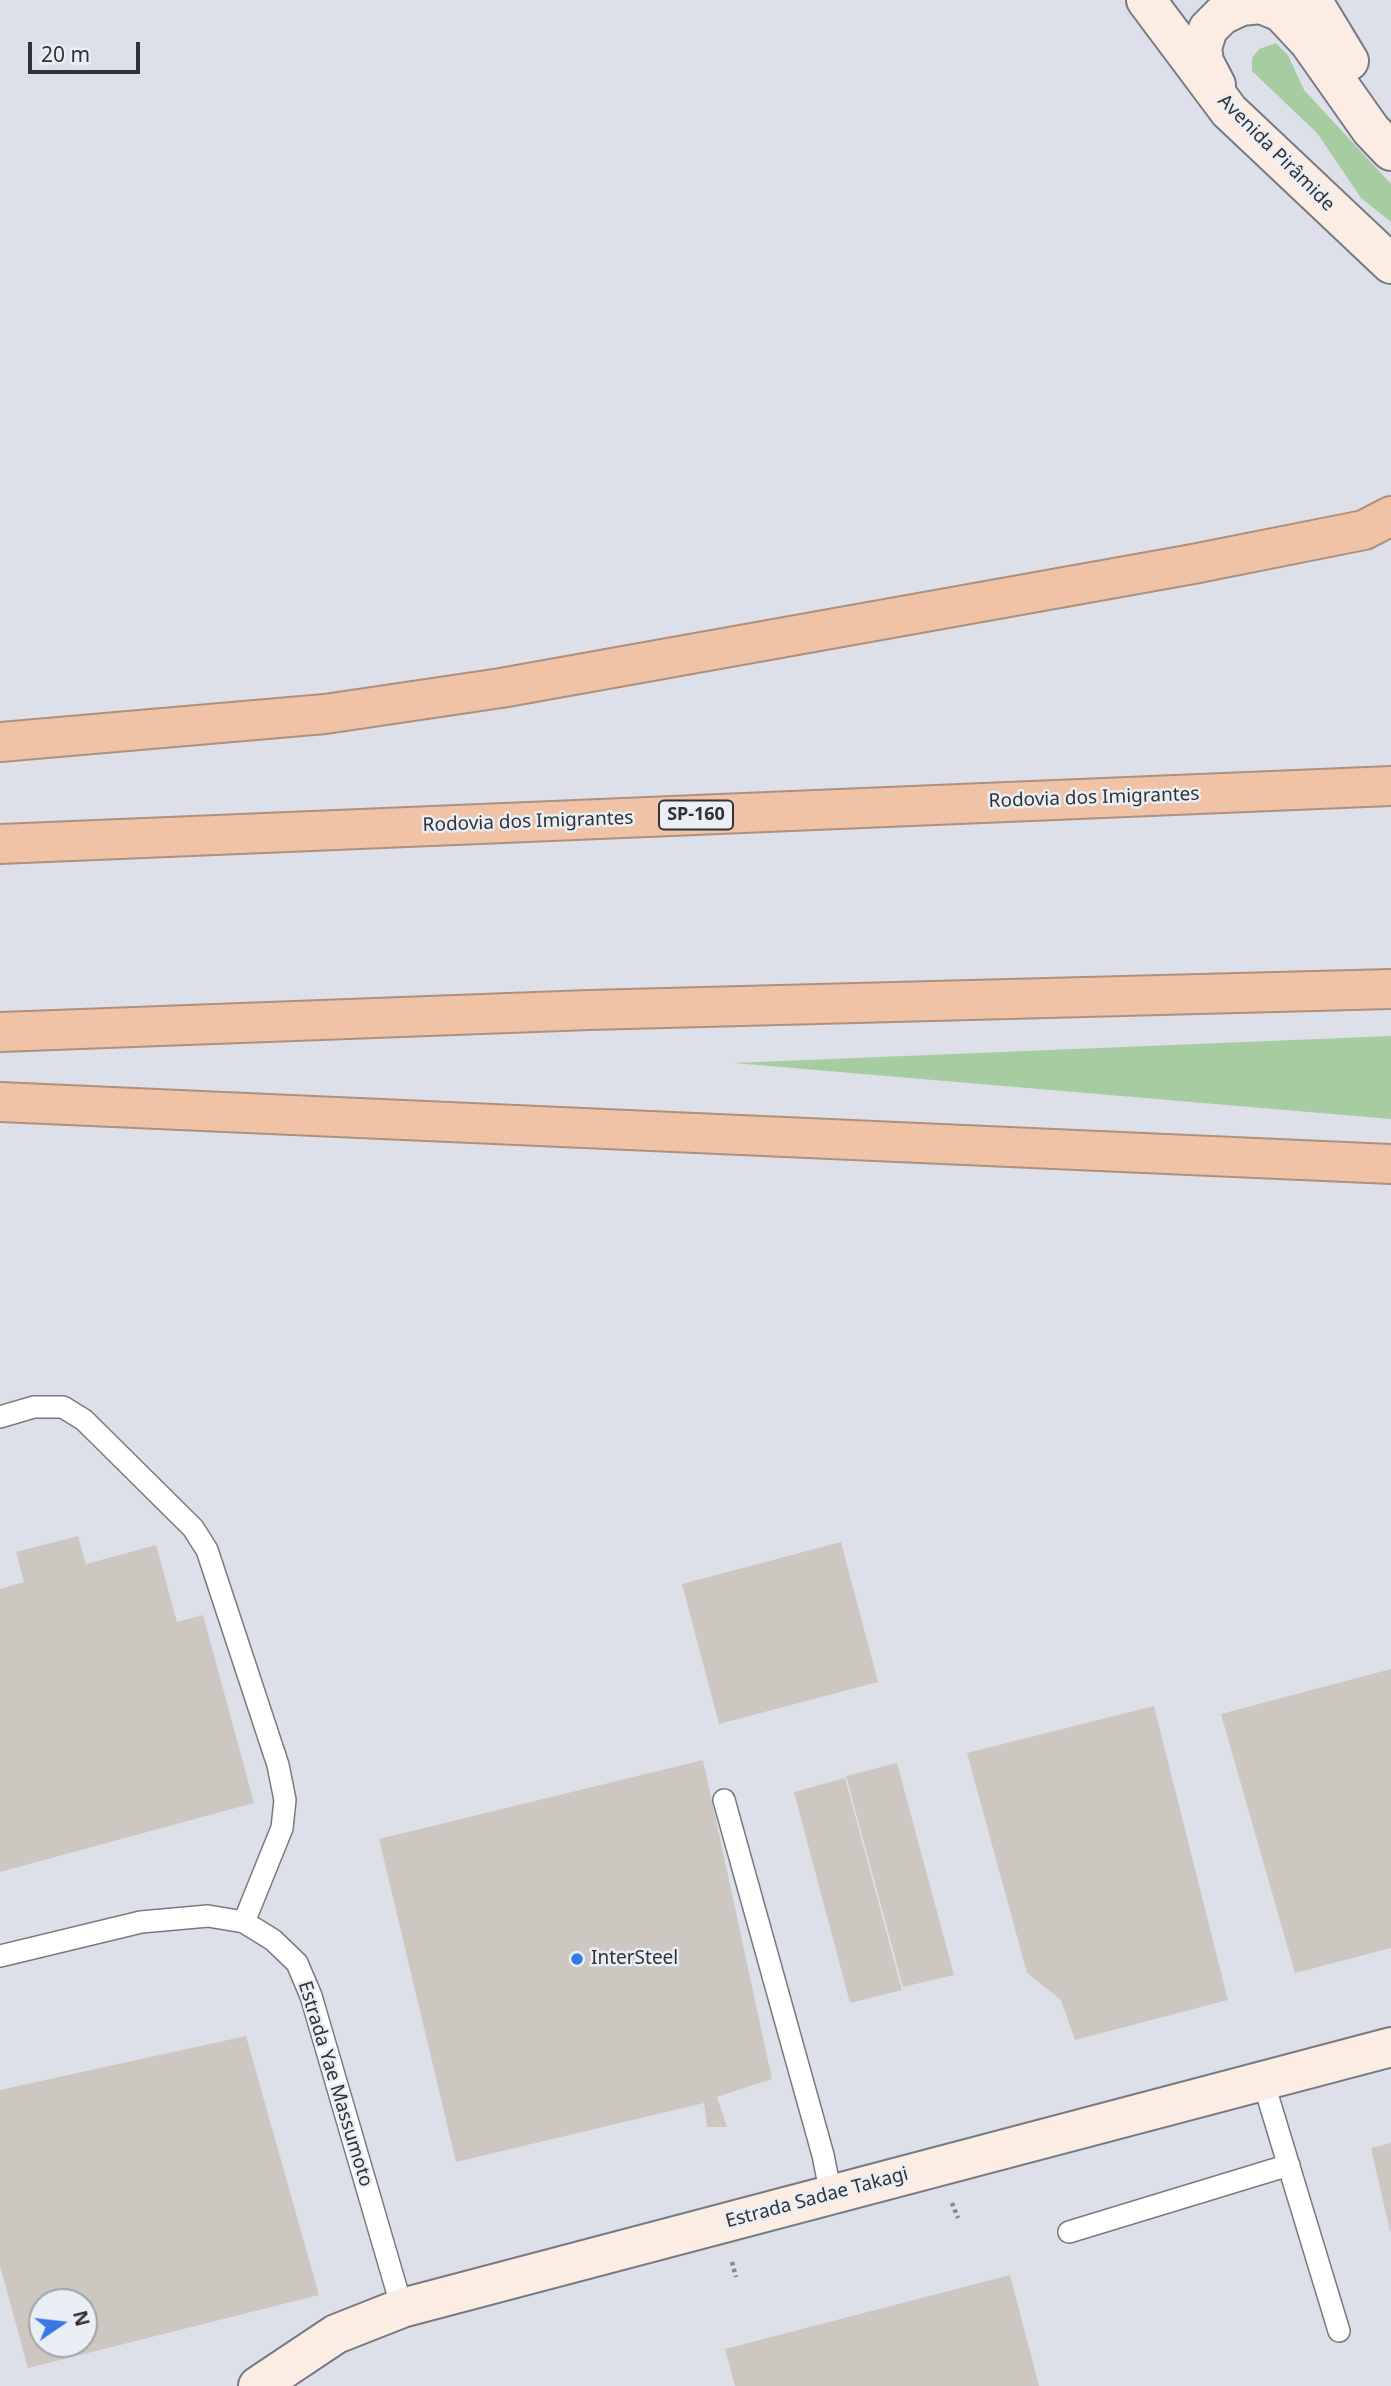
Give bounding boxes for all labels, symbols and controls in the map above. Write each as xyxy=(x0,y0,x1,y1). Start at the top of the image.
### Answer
scale bar xyxy=(32,28,144,72)
text: 20 m xyxy=(41,40,90,68)
street label: Avenida Pirâmide xyxy=(1213,90,1339,216)
street label: Rodovia dos Imigrantes xyxy=(988,783,1200,813)
road number: SP-160 xyxy=(659,800,733,830)
street label: Rodovia dos Imigrantes xyxy=(422,807,634,837)
place label: InterSteel xyxy=(591,1948,678,1970)
marker: InterSteel xyxy=(569,1951,585,1967)
street label: Estrada Yae Massumoto xyxy=(293,1979,377,2189)
street label: Estrada Sadae Takagi xyxy=(723,2163,911,2233)
north arrow xyxy=(28,2288,98,2358)
text: N xyxy=(67,2308,96,2329)

